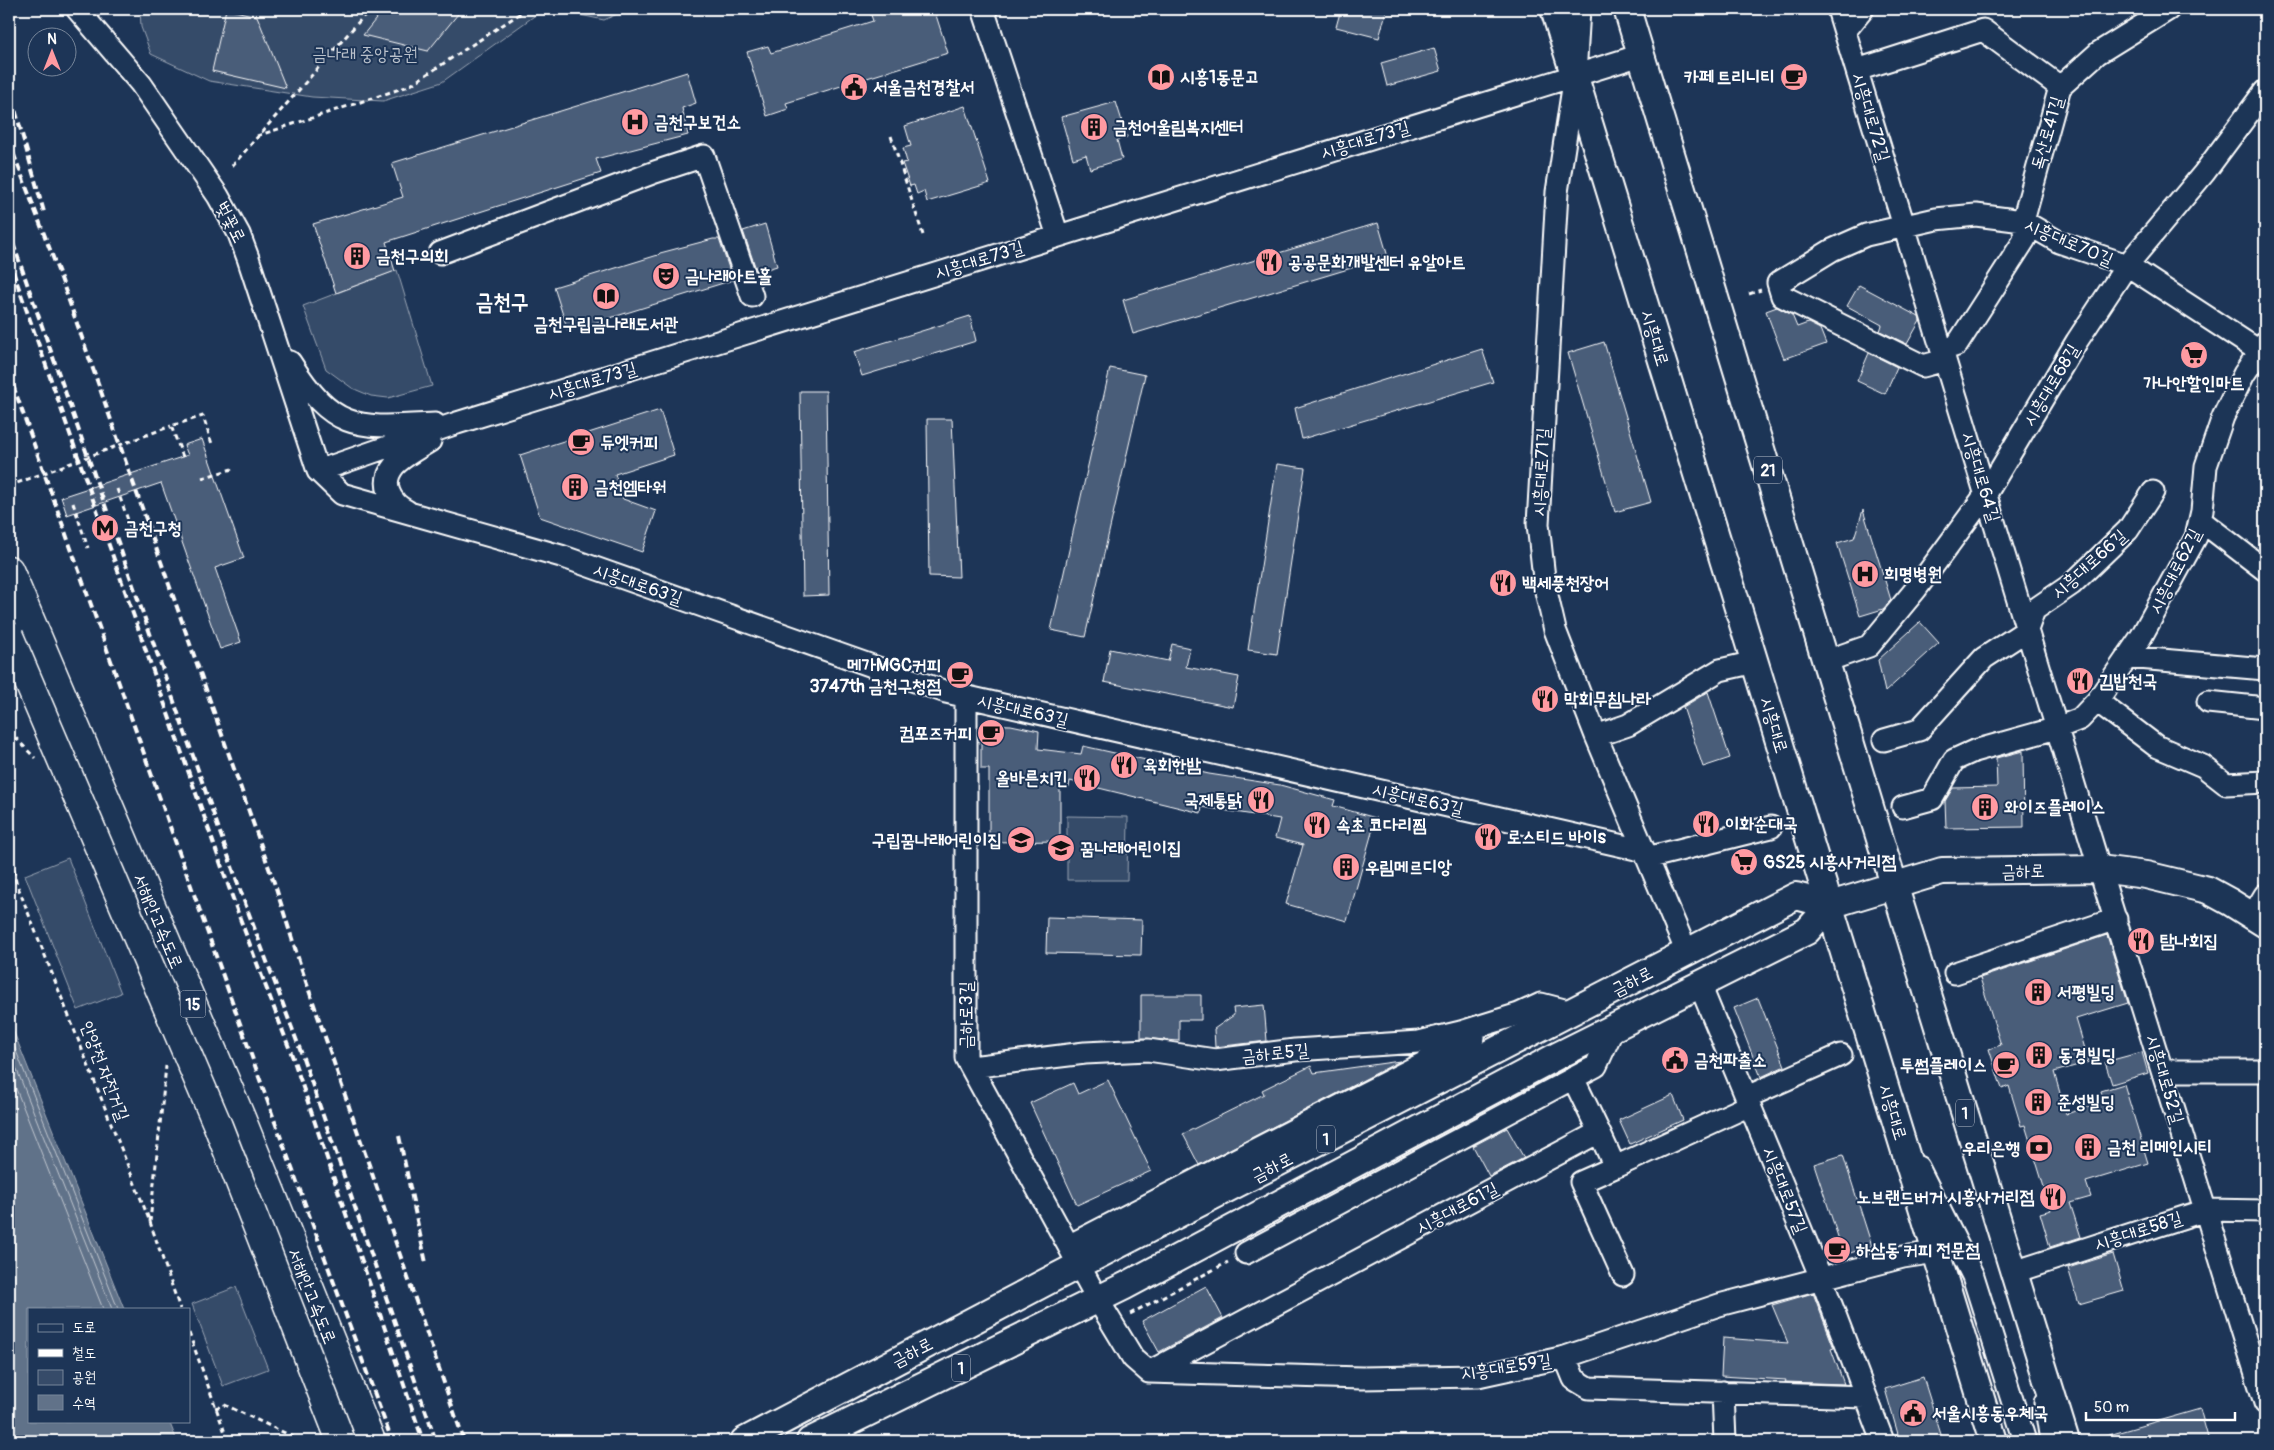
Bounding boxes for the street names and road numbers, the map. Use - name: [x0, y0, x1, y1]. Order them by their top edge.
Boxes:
- street label: 시흥대로72길: [1846, 70, 1895, 165]
- street label: 독산로41길: [2026, 93, 2069, 173]
- street label: 시흥대로73길: [1318, 116, 1413, 165]
- street label: 벚꽃로: [210, 198, 251, 247]
- street label: 시흥대로70길: [2021, 213, 2117, 272]
- street label: 시흥대로73길: [932, 236, 1027, 285]
- street label: 시흥대로: [1635, 307, 1674, 369]
- street label: 시흥대로68길: [2018, 339, 2085, 431]
- street label: 시흥대로73길: [545, 357, 640, 406]
- street label: 시흥대로71길: [1528, 426, 1555, 517]
- street label: 시흥대로64길: [1956, 429, 2005, 526]
- road number: 21: [1754, 456, 1782, 484]
- street label: 시흥대로66길: [2047, 524, 2132, 604]
- street label: 시흥대로62길: [2144, 524, 2207, 618]
- street label: 시흥대로63길: [590, 558, 686, 611]
- street label: 시흥대로63길: [975, 689, 1071, 732]
- street label: 시흥대로: [1754, 694, 1793, 756]
- street label: 시흥대로63길: [1370, 778, 1466, 821]
- street label: 금하로: [2001, 860, 2045, 883]
- street label: 서해안고속도로: [127, 870, 188, 972]
- street label: 금하로: [1608, 961, 1657, 1002]
- street label: 금하로3길: [955, 980, 978, 1049]
- road number: 15: [180, 991, 206, 1018]
- street label: 안양천 자전거길: [75, 1018, 134, 1125]
- street label: 시흥대로52길: [2140, 1032, 2189, 1127]
- street label: 금하로5길: [1240, 1038, 1310, 1068]
- street label: 시흥대로: [1873, 1081, 1912, 1143]
- road number: 1: [1956, 1100, 1974, 1126]
- road number: 1: [1317, 1126, 1335, 1152]
- street label: 시흥대로57길: [1757, 1143, 1813, 1237]
- street label: 금하로: [1248, 1147, 1297, 1188]
- street label: 시흥대로61길: [1412, 1177, 1503, 1240]
- street label: 시흥대로58길: [2091, 1206, 2186, 1257]
- street label: 서해안고속도로: [282, 1245, 341, 1347]
- street label: 금하로: [888, 1332, 937, 1373]
- street label: 시흥대로59길: [1459, 1349, 1554, 1386]
- road number: 1: [952, 1355, 970, 1382]

